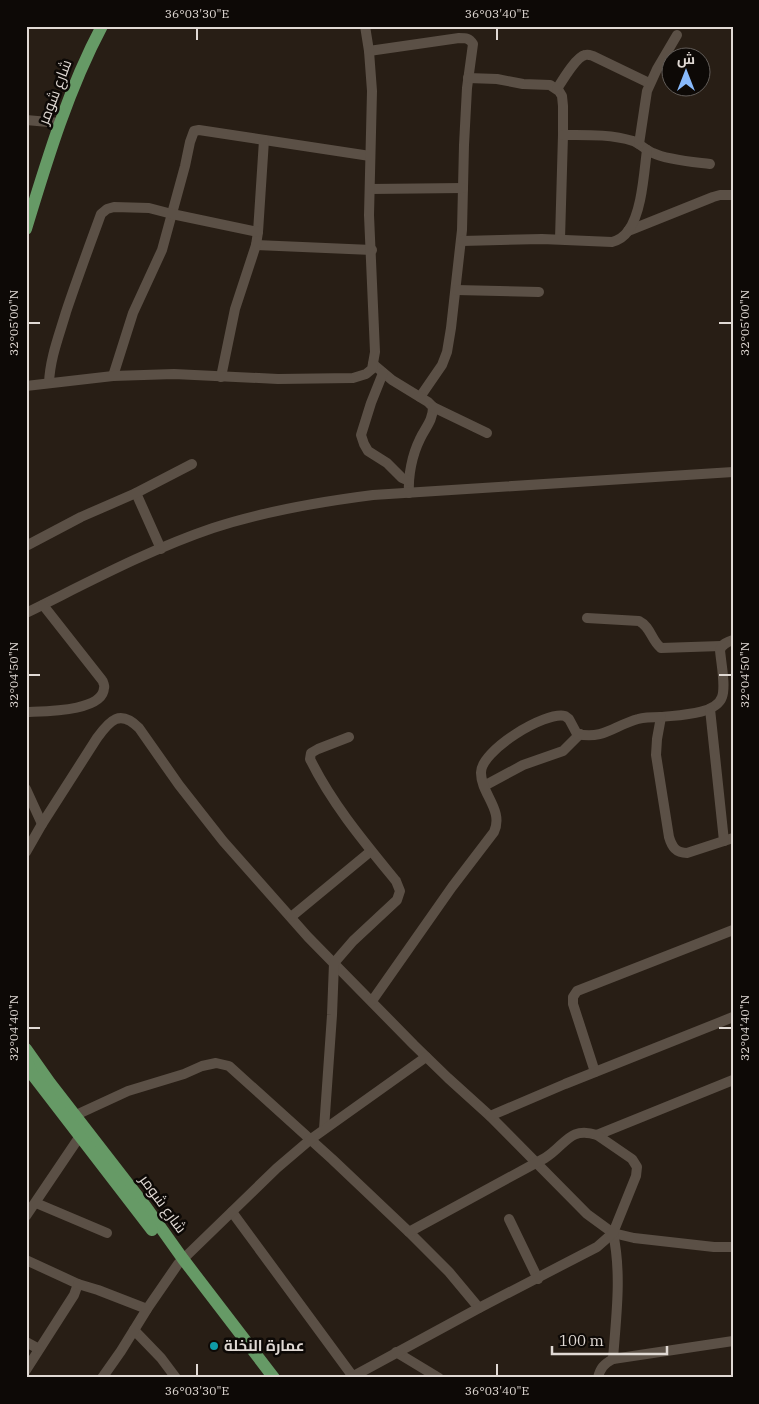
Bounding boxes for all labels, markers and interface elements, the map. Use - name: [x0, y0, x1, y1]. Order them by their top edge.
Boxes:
- text: 36°03'30"E: [165, 6, 229, 21]
- text: 36°03'40"E: [465, 6, 529, 21]
- north arrow: [662, 48, 712, 98]
- text: ش: [677, 50, 695, 68]
- street label: شارع شومر: [33, 57, 77, 129]
- text: 32°05'00"N: [6, 290, 21, 356]
- text: 32°05'00"N: [737, 290, 752, 356]
- text: 32°04'50"N: [6, 642, 21, 708]
- text: 32°04'50"N: [737, 642, 752, 708]
- text: 32°04'40"N: [6, 995, 21, 1061]
- text: 32°04'40"N: [737, 995, 752, 1061]
- street label: شارع شومر: [134, 1170, 191, 1238]
- scale bar: [552, 1324, 666, 1356]
- text: 100 m: [559, 1331, 604, 1350]
- place label: عمارة النخلة: [224, 1336, 304, 1355]
- marker: عمارة النخلة: [208, 1340, 220, 1352]
- text: 36°03'30"E: [165, 1383, 229, 1398]
- text: 36°03'40"E: [465, 1383, 529, 1398]

